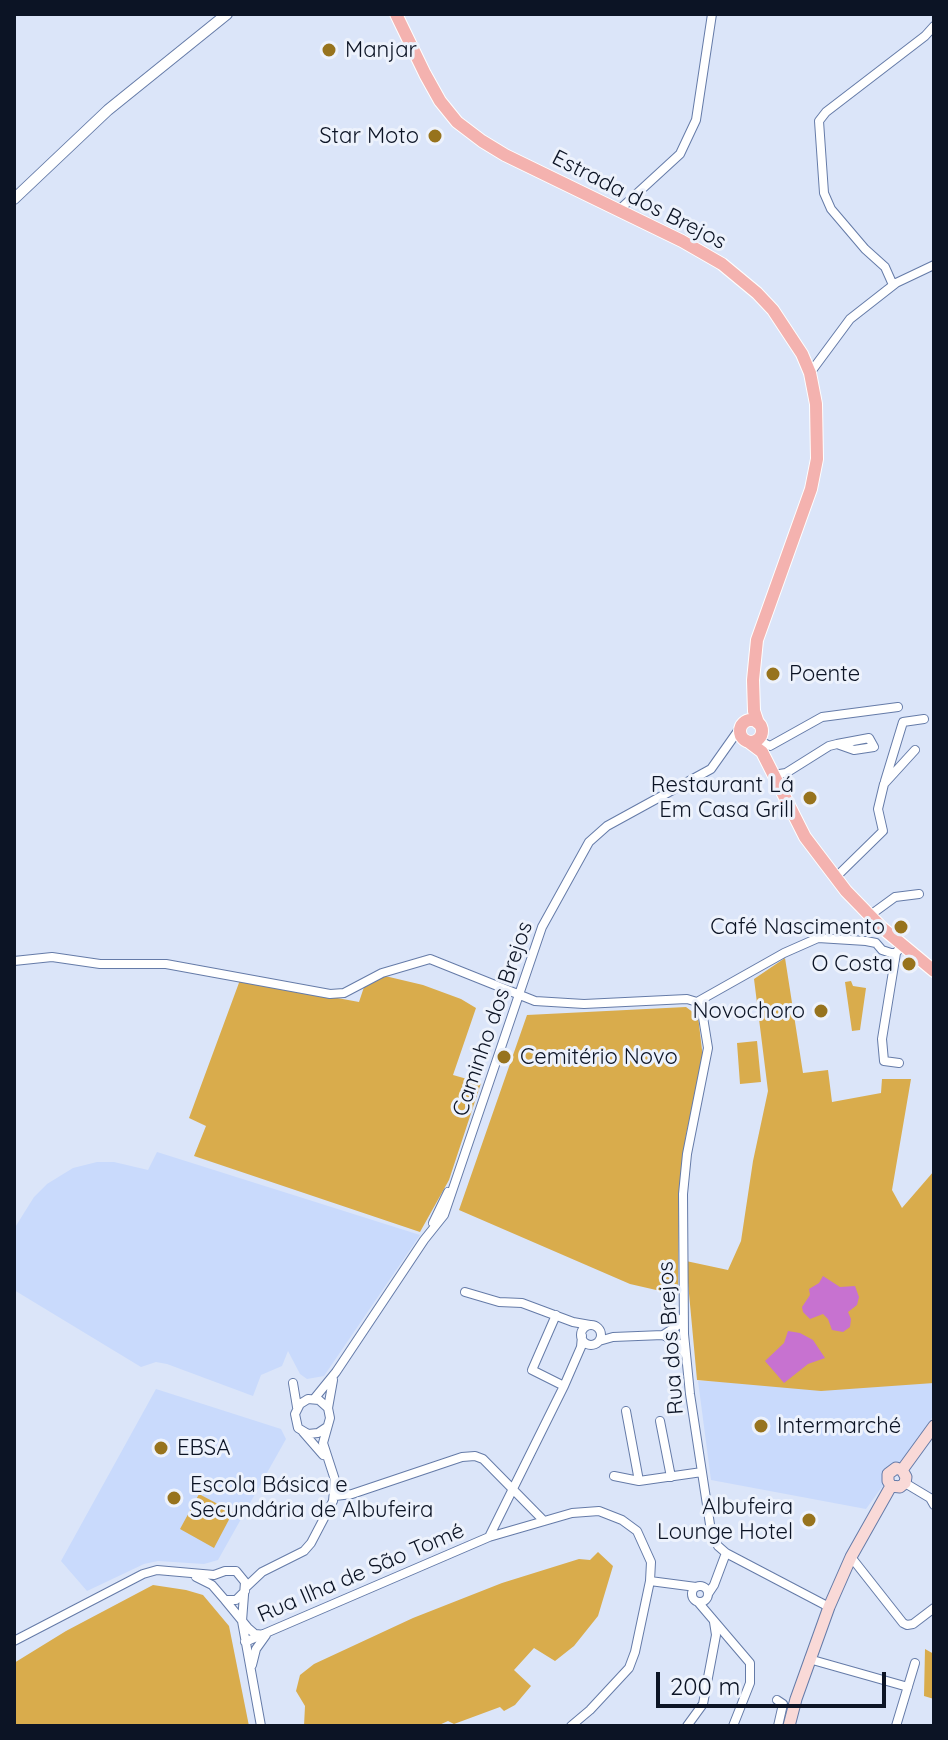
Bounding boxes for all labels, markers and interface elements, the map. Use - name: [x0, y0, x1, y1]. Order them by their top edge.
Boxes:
- place label: Manjar: [345, 37, 417, 63]
- marker: Manjar: [320, 41, 338, 59]
- place label: Star Moto: [319, 123, 419, 149]
- marker: Star Moto: [426, 127, 444, 145]
- street label: Estrada dos Brejos: [548, 145, 730, 255]
- place label: Poente: [789, 661, 860, 687]
- marker: Poente: [764, 665, 782, 683]
- place label: Restaurant Lá Em Casa Grill: [651, 772, 794, 824]
- marker: Restaurant Lá Em Casa Grill: [801, 789, 819, 807]
- place label: Café Nascimento: [710, 914, 885, 940]
- street label: Caminho dos Brejos: [447, 918, 539, 1120]
- marker: Café Nascimento: [892, 918, 910, 936]
- place label: O Costa: [811, 951, 893, 977]
- marker: O Costa: [900, 955, 918, 973]
- place label: Novochoro: [693, 998, 805, 1024]
- marker: Novochoro: [812, 1002, 830, 1020]
- place label: Cemitério Novo: [520, 1044, 678, 1070]
- marker: Cemitério Novo: [495, 1048, 513, 1066]
- street label: Rua dos Brejos: [652, 1260, 690, 1416]
- place label: Intermarché: [777, 1413, 901, 1439]
- marker: Intermarché: [752, 1417, 770, 1435]
- place label: EBSA: [177, 1435, 230, 1461]
- marker: EBSA: [152, 1439, 170, 1457]
- place label: Escola Básica e Secundária de Albufeira: [190, 1472, 433, 1524]
- marker: Escola Básica e Secundária de Albufeira: [165, 1489, 183, 1507]
- place label: Albufeira Lounge Hotel: [657, 1494, 793, 1546]
- marker: Albufeira Lounge Hotel: [800, 1511, 818, 1529]
- street label: Rua Ilha de São Tomé: [254, 1517, 468, 1629]
- scale bar: [660, 1656, 890, 1706]
- text: 200 m: [670, 1671, 740, 1701]

